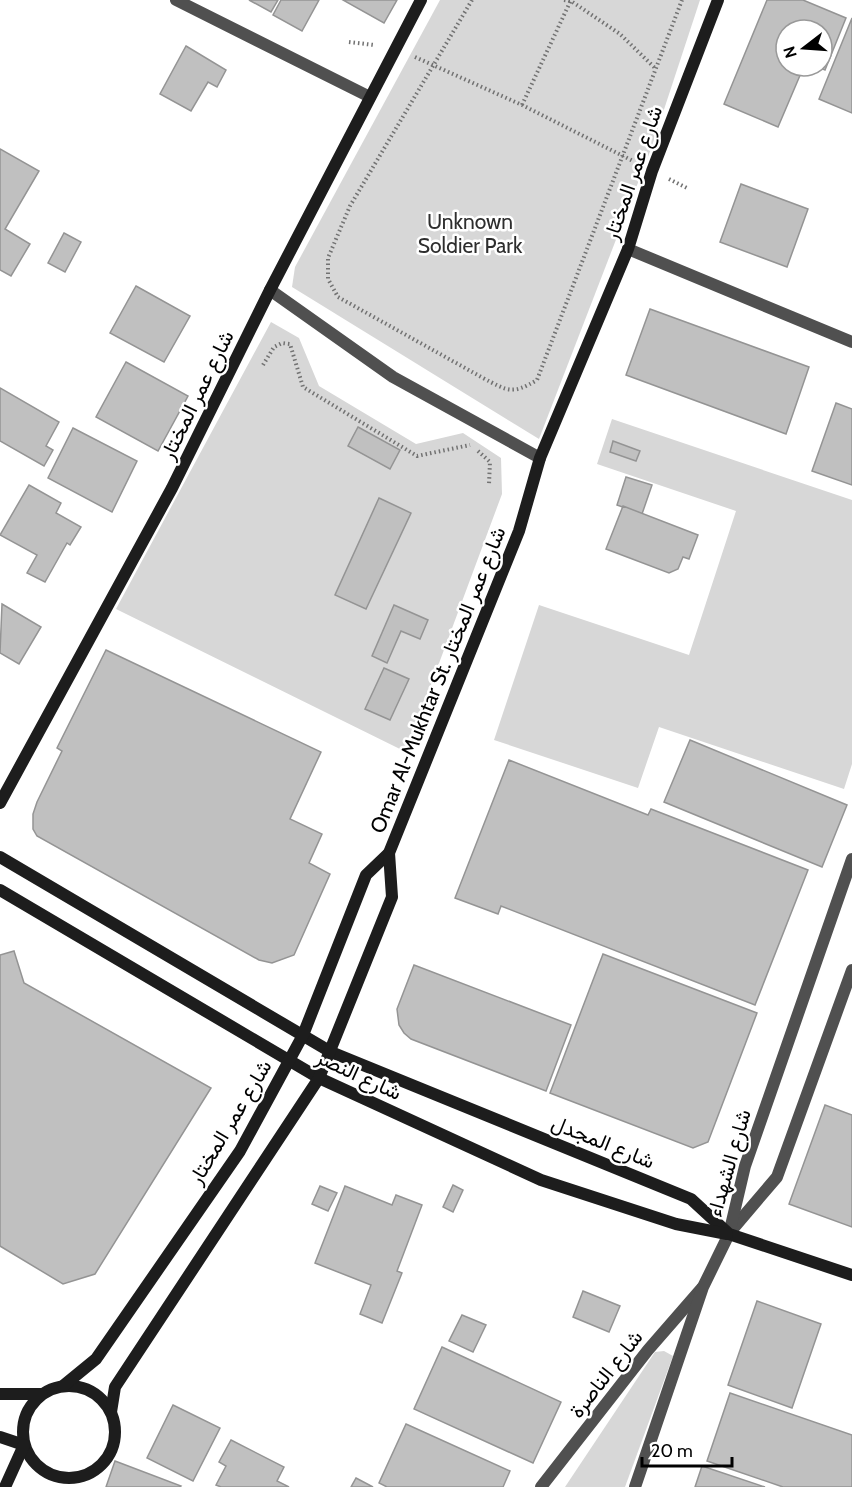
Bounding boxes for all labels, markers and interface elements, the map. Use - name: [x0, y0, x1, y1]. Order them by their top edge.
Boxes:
- north arrow: [774, 18, 834, 78]
- text: N: [779, 44, 801, 60]
- street label: شارع عمر المختار: [597, 102, 669, 245]
- park label: Unknown Soldier Park: [418, 209, 523, 258]
- street label: شارع عمر المختار: [154, 326, 240, 465]
- street label: Omar Al-Mukhtar St. شارع عمر المختار: [364, 523, 512, 837]
- street label: شارع النصر: [311, 1044, 406, 1107]
- street label: شارع عمر المختار: [182, 1055, 278, 1190]
- street label: شارع الشهداء: [701, 1106, 758, 1220]
- street label: شارع المجدل: [547, 1110, 658, 1175]
- street label: شارع الناصرة: [564, 1325, 649, 1424]
- scale bar: [642, 1430, 732, 1468]
- text: 20 m: [651, 1440, 693, 1462]

